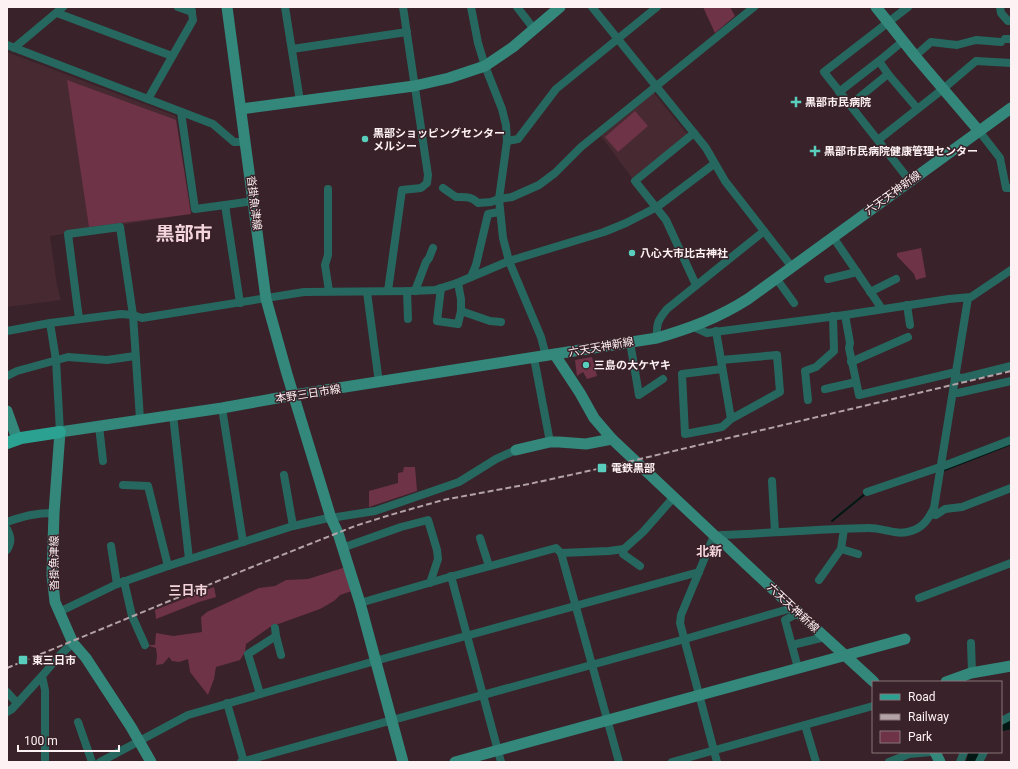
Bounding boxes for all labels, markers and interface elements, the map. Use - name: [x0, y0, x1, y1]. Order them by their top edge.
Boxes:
- marker: 黒部市民病院: [790, 96, 802, 108]
- place label: 黒部市民病院: [805, 96, 871, 109]
- place label: 黒部ショッピングセンター メルシー: [373, 127, 505, 153]
- marker: 黒部ショッピングセンター メルシー: [360, 134, 370, 144]
- marker: 黒部市民病院健康管理センター: [809, 145, 821, 157]
- place label: 黒部市民病院健康管理センター: [824, 145, 978, 158]
- street label: 六天天神新線: [862, 168, 924, 218]
- street label: 沓掛魚津線: [244, 175, 264, 231]
- district label: 黒部市: [155, 222, 213, 245]
- place label: 八心大市比古神社: [640, 247, 728, 260]
- marker: 八心大市比古神社: [627, 248, 637, 258]
- street label: 六天天神新線: [567, 335, 635, 359]
- place label: 三島の大ケヤキ: [594, 359, 671, 372]
- marker: 三島の大ケヤキ: [581, 360, 591, 370]
- street label: 本野三日市線: [274, 382, 342, 406]
- marker: 電鉄黒部: [596, 462, 608, 474]
- place label: 電鉄黒部: [611, 462, 655, 475]
- street label: 沓掛魚津線: [48, 536, 61, 591]
- district label: 北新: [696, 544, 722, 559]
- street label: 六天天神新線: [764, 581, 822, 635]
- district label: 三日市: [168, 583, 208, 598]
- marker: 東三日市: [17, 654, 29, 666]
- place label: 東三日市: [32, 654, 76, 667]
- legend: [872, 681, 1002, 753]
- text: Road: [908, 690, 936, 704]
- text: Railway: [908, 710, 949, 724]
- scale bar: [18, 727, 119, 753]
- text: Park: [908, 730, 933, 744]
- text: 100 m: [24, 734, 58, 748]

